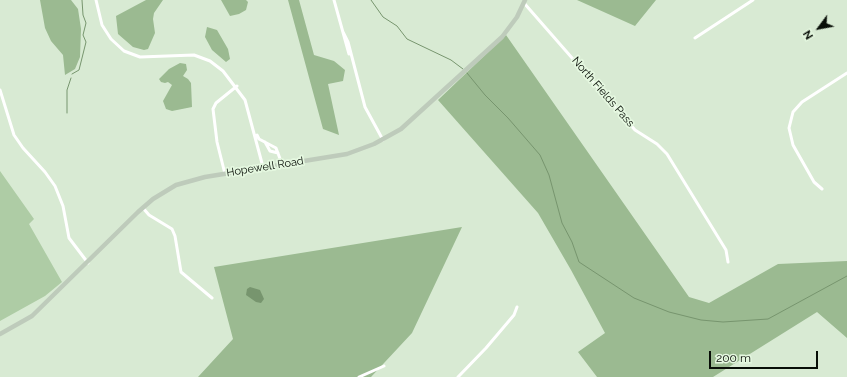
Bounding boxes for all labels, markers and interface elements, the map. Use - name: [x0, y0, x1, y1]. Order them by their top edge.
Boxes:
- north arrow: [799, 8, 839, 48]
- text: N: [801, 28, 816, 42]
- street label: North Fields Pass: [569, 54, 637, 130]
- street label: Hopewell Road: [225, 154, 305, 180]
- scale bar: [711, 343, 820, 369]
- text: 200 m: [716, 351, 751, 365]

